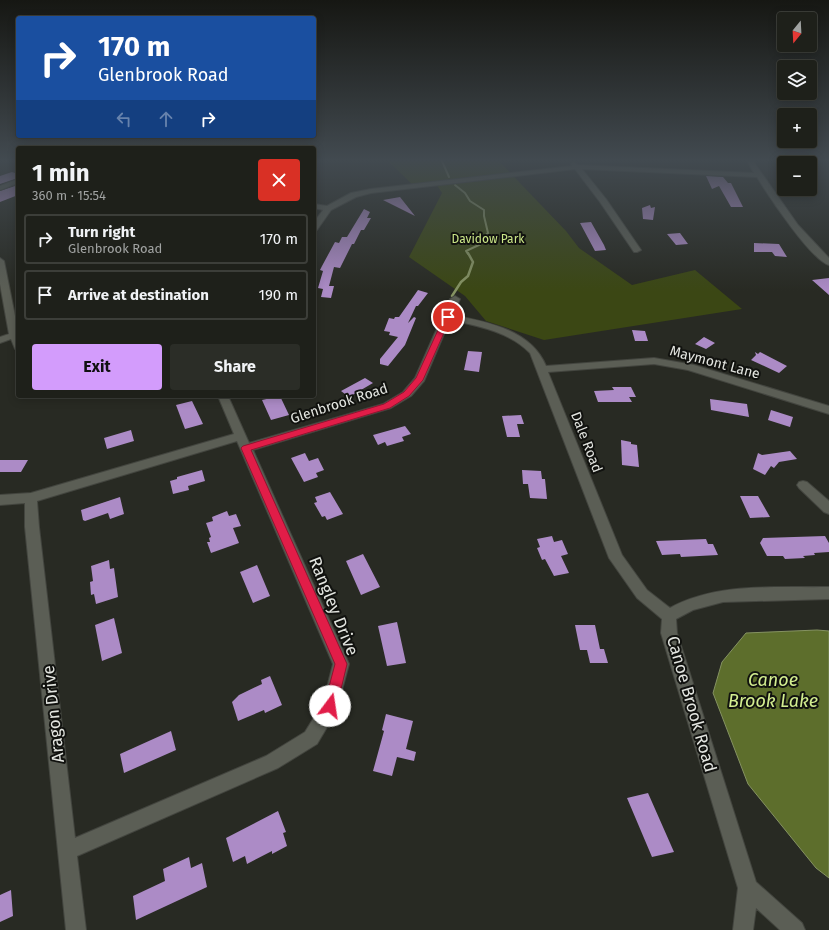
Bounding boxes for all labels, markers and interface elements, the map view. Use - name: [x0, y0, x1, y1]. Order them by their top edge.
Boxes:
- north arrow: [777, 12, 817, 52]
- map controls: [777, 12, 817, 196]
- text: 170 m: [98, 30, 170, 63]
- icon: right: [32, 32, 84, 84]
- button: layers: [777, 60, 817, 100]
- text: Glenbrook Road: [98, 64, 229, 86]
- icon: left: [113, 108, 135, 130]
- icon: ahead: [155, 108, 177, 130]
- icon: right: [197, 108, 219, 130]
- button: +: [777, 108, 817, 148]
- button: −: [777, 156, 817, 196]
- text: 1 min: [32, 159, 90, 187]
- button: close: [258, 159, 300, 201]
- text: 360 m · 15:54: [32, 188, 106, 203]
- text: Turn right: [68, 223, 135, 241]
- icon: right: [34, 228, 56, 250]
- text: 170 m: [260, 230, 298, 248]
- park label: Davidow Park: [452, 232, 525, 246]
- text: Glenbrook Road: [68, 241, 162, 256]
- icon: arrive: [34, 284, 56, 306]
- text: Arrive at destination: [68, 286, 209, 304]
- text: 190 m: [258, 286, 298, 304]
- pin: [431, 300, 465, 334]
- icon: arrive: [437, 306, 459, 328]
- street label: Maymont Lane: [668, 342, 762, 383]
- button: Exit: [32, 344, 162, 390]
- button: Share: [170, 344, 300, 390]
- street label: Glenbrook Road: [288, 380, 390, 427]
- street label: Dale Road: [567, 409, 606, 475]
- street label: Rangley Drive: [304, 554, 363, 659]
- street label: Canoe Brook Road: [662, 634, 721, 775]
- street label: Aragon Drive: [38, 664, 69, 764]
- water label: Canoe Brook Lake: [728, 669, 818, 712]
- position arrow: [309, 685, 351, 727]

